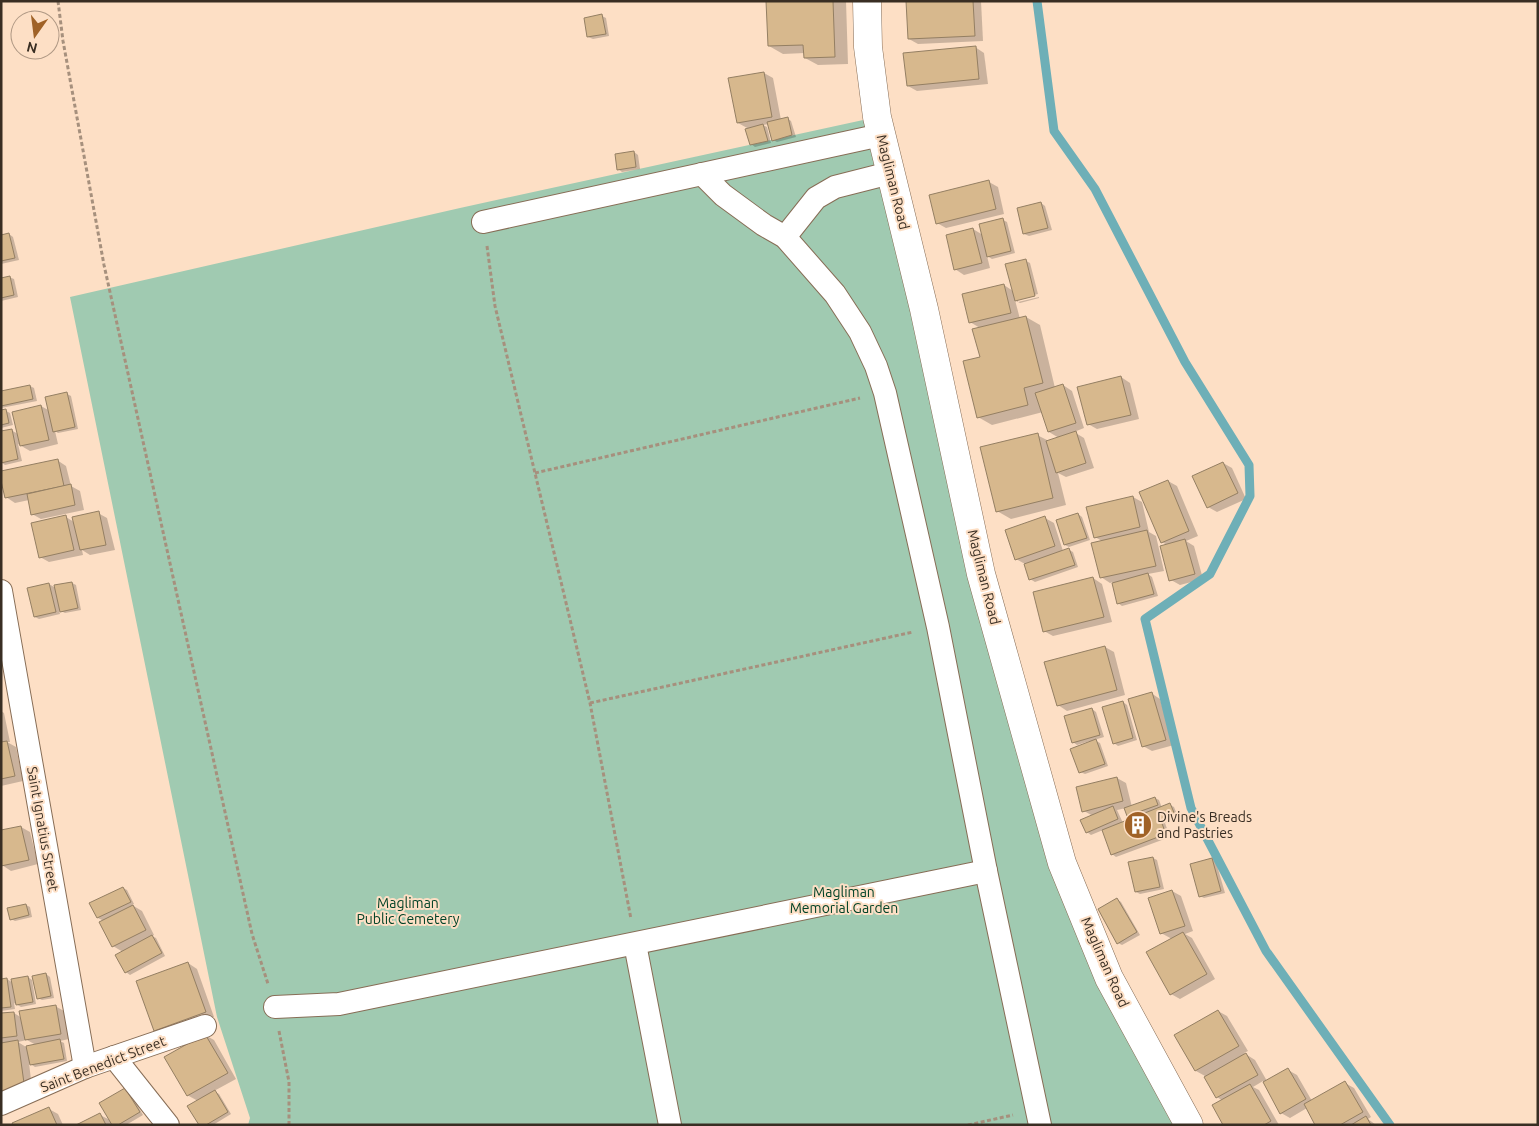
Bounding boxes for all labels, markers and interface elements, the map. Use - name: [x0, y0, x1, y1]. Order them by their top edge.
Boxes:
- north arrow: [10, 10, 60, 60]
- text: N: [25, 39, 39, 57]
- street label: Magliman Road: [873, 133, 913, 231]
- street label: Magliman Road: [964, 528, 1004, 626]
- street label: Saint Ignatius Street: [24, 765, 62, 893]
- place label: Divine's Breads and Pastries: [1157, 809, 1252, 841]
- building icon: Divine's Breads and Pastries: [1123, 810, 1153, 840]
- park label: Magliman Memorial Garden: [790, 884, 898, 916]
- park label: Magliman Public Cemetery: [356, 895, 460, 927]
- street label: Magliman Road: [1078, 914, 1132, 1010]
- street label: Saint Benedict Street: [38, 1033, 168, 1095]

